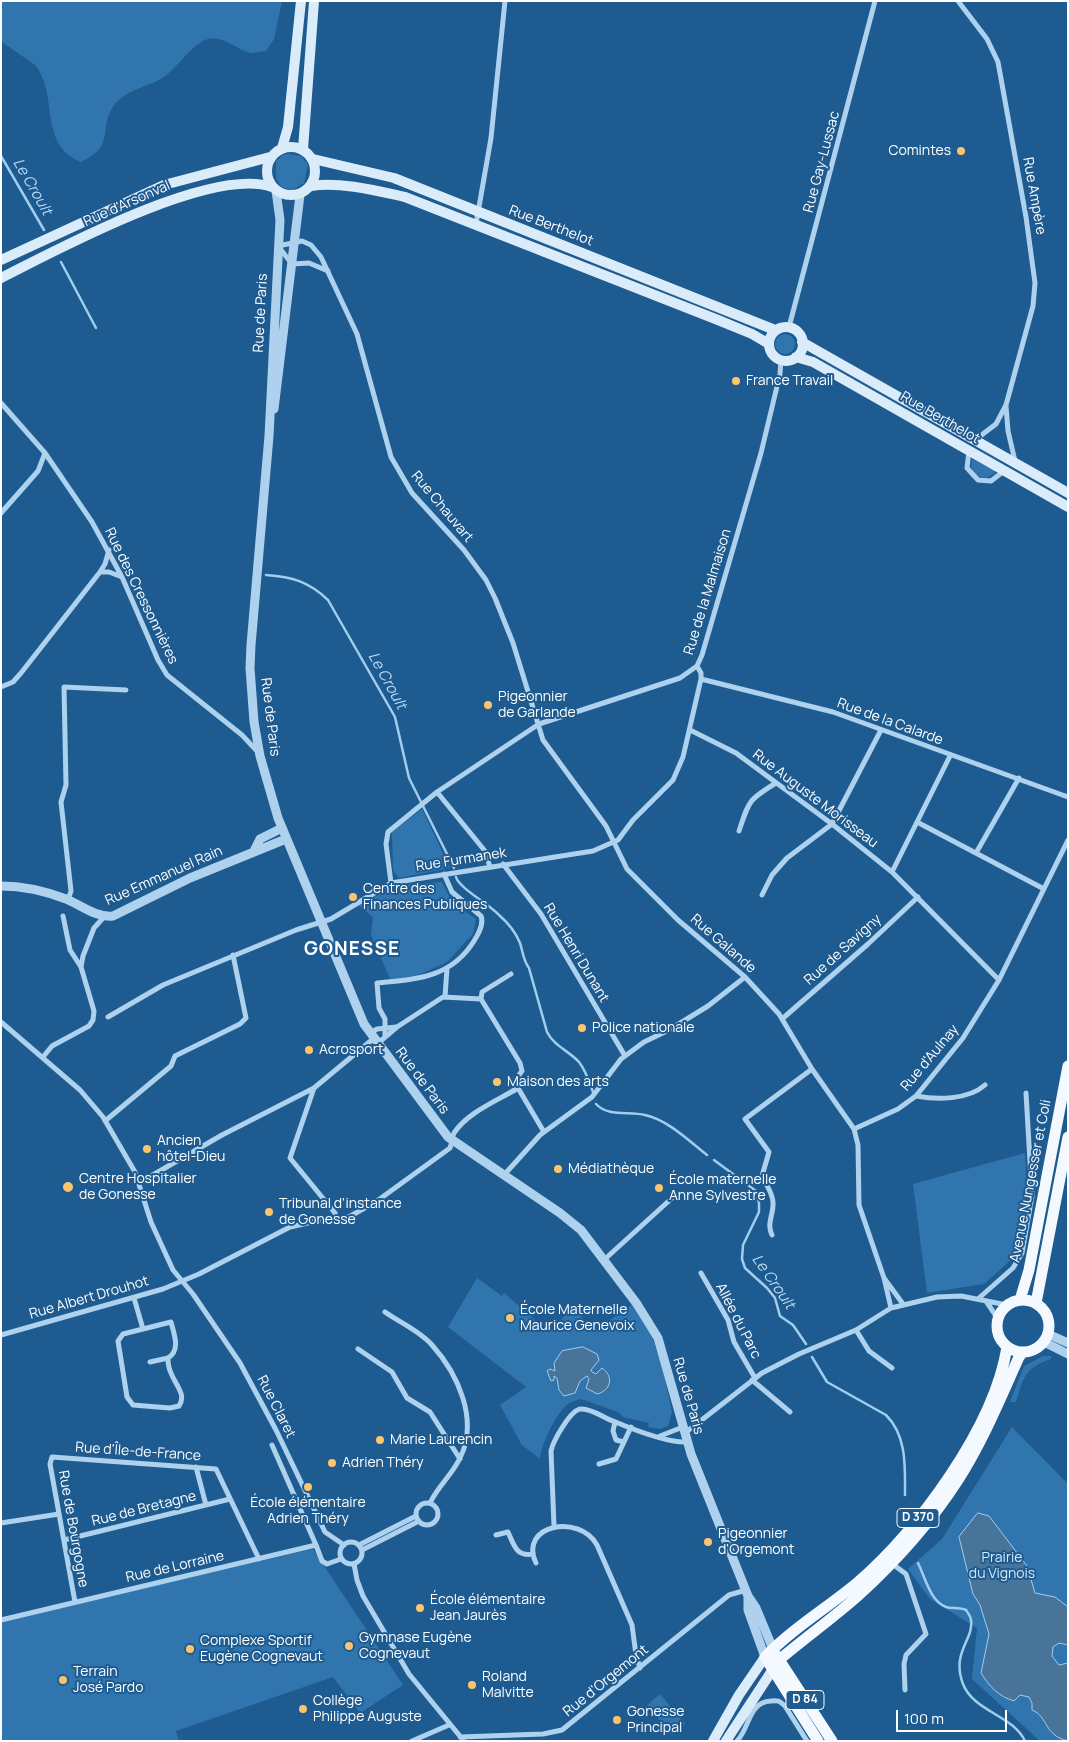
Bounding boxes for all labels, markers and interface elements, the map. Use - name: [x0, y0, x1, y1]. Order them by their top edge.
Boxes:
- street label: Rue Gay-Lussac: [800, 109, 844, 215]
- place label: Comintes: [888, 143, 951, 159]
- marker: Comintes: [955, 145, 967, 157]
- water label: Le Croult: [9, 155, 55, 219]
- street label: Rue Ampère: [1019, 156, 1049, 236]
- street label: Rue d'Arsonval: [81, 177, 173, 231]
- street label: Rue Berthelot: [506, 202, 596, 250]
- street label: Rue de Paris: [251, 273, 271, 353]
- place label: France Travail: [746, 373, 833, 389]
- marker: France Travail: [730, 375, 742, 387]
- street label: Rue Berthelot: [897, 388, 983, 448]
- street label: Rue Chauvart: [407, 468, 477, 546]
- street label: Rue des Cressonnières: [101, 525, 181, 667]
- street label: Rue de la Malmaison: [681, 527, 735, 657]
- water label: Le Croult: [364, 649, 410, 713]
- street label: Rue de Paris: [257, 677, 283, 757]
- place label: Pigeonnier de Garlande: [498, 689, 576, 722]
- street label: Rue de la Calarde: [835, 695, 945, 749]
- marker: Pigeonnier de Garlande: [482, 699, 494, 711]
- street label: Rue Auguste Morisseau: [749, 746, 881, 852]
- street label: Rue Emmanuel Rain: [103, 843, 225, 909]
- street label: Rue Furmanek: [414, 845, 508, 875]
- place label: Centre des Finances Publiques: [363, 881, 487, 914]
- marker: Centre des Finances Publiques: [347, 891, 359, 903]
- street label: Rue Henri Dunant: [540, 900, 612, 1006]
- street label: Rue Galande: [687, 911, 759, 977]
- street label: Rue de Savigny: [801, 911, 885, 989]
- district label: GONESSE: [303, 939, 401, 961]
- place label: Police nationale: [592, 1020, 695, 1036]
- street label: Rue d'Aulnay: [897, 1021, 963, 1095]
- marker: Police nationale: [576, 1022, 588, 1034]
- place label: Acrosport: [319, 1042, 383, 1058]
- marker: Acrosport: [303, 1044, 315, 1056]
- street label: Rue de Paris: [392, 1044, 452, 1118]
- place label: Maison des arts: [507, 1074, 609, 1090]
- marker: Maison des arts: [491, 1076, 503, 1088]
- street label: Avenue Nungesser et Coli: [1007, 1098, 1055, 1264]
- place label: Ancien hôtel-Dieu: [157, 1133, 225, 1166]
- marker: Ancien hôtel-Dieu: [141, 1143, 153, 1155]
- place label: Médiathèque: [568, 1161, 654, 1177]
- marker: Médiathèque: [552, 1163, 564, 1175]
- place label: Centre Hospitalier de Gonesse: [79, 1171, 197, 1204]
- place label: École maternelle Anne Sylvestre: [669, 1172, 776, 1204]
- marker: Centre Hospitalier de Gonesse: [61, 1180, 75, 1194]
- marker: École maternelle Anne Sylvestre: [653, 1182, 665, 1194]
- place label: Tribunal d'instance de Gonesse: [279, 1196, 402, 1228]
- marker: Tribunal d'instance de Gonesse: [263, 1206, 275, 1218]
- water label: Le Croult: [748, 1251, 798, 1313]
- street label: Rue Albert Drouhot: [27, 1273, 151, 1323]
- street label: Allée du Parc: [712, 1280, 764, 1362]
- place label: École Maternelle Maurice Genevoix: [520, 1302, 634, 1334]
- marker: École Maternelle Maurice Genevoix: [504, 1312, 516, 1324]
- street label: Rue de Paris: [669, 1356, 707, 1436]
- street label: Rue Claret: [253, 1373, 299, 1441]
- place label: Marie Laurencin: [390, 1432, 492, 1448]
- marker: Marie Laurencin: [374, 1434, 386, 1446]
- street label: Rue d'Île-de-France: [75, 1439, 201, 1465]
- place label: Adrien Théry: [342, 1455, 424, 1471]
- marker: Adrien Théry: [326, 1457, 338, 1469]
- street label: Rue de Bourgogne: [54, 1469, 92, 1589]
- marker: École élémentaire Adrien Théry: [302, 1481, 314, 1493]
- street label: Rue de Bretagne: [90, 1488, 198, 1530]
- place label: École élémentaire Adrien Théry: [250, 1495, 366, 1528]
- road number: D 370: [897, 1509, 939, 1528]
- place label: Pigeonnier d'Orgemont: [718, 1526, 794, 1558]
- marker: Pigeonnier d'Orgemont: [702, 1536, 714, 1548]
- street label: Rue de Lorraine: [124, 1548, 226, 1586]
- park label: Prairie du Vignois: [969, 1550, 1035, 1582]
- place label: École élémentaire Jean Jaurès: [430, 1592, 545, 1624]
- marker: École élémentaire Jean Jaurès: [414, 1602, 426, 1614]
- place label: Gymnase Eugène Cognevaut: [359, 1630, 472, 1662]
- place label: Complexe Sportif Eugène Cognevaut: [200, 1633, 323, 1665]
- marker: Gymnase Eugène Cognevaut: [343, 1640, 355, 1652]
- street label: Rue d'Orgemont: [560, 1642, 652, 1720]
- marker: Complexe Sportif Eugène Cognevaut: [184, 1643, 196, 1655]
- place label: Terrain José Pardo: [73, 1664, 143, 1696]
- place label: Roland Malvitte: [482, 1669, 534, 1701]
- marker: Terrain José Pardo: [57, 1674, 69, 1686]
- marker: Roland Malvitte: [466, 1679, 478, 1691]
- road number: D 84: [786, 1690, 824, 1710]
- place label: Collège Philippe Auguste: [313, 1693, 422, 1725]
- scale bar: [899, 1700, 1010, 1732]
- marker: Collège Philippe Auguste: [297, 1703, 309, 1715]
- place label: Gonesse Principal: [627, 1704, 684, 1736]
- text: 100 m: [904, 1708, 944, 1729]
- marker: Gonesse Principal: [611, 1714, 623, 1726]

